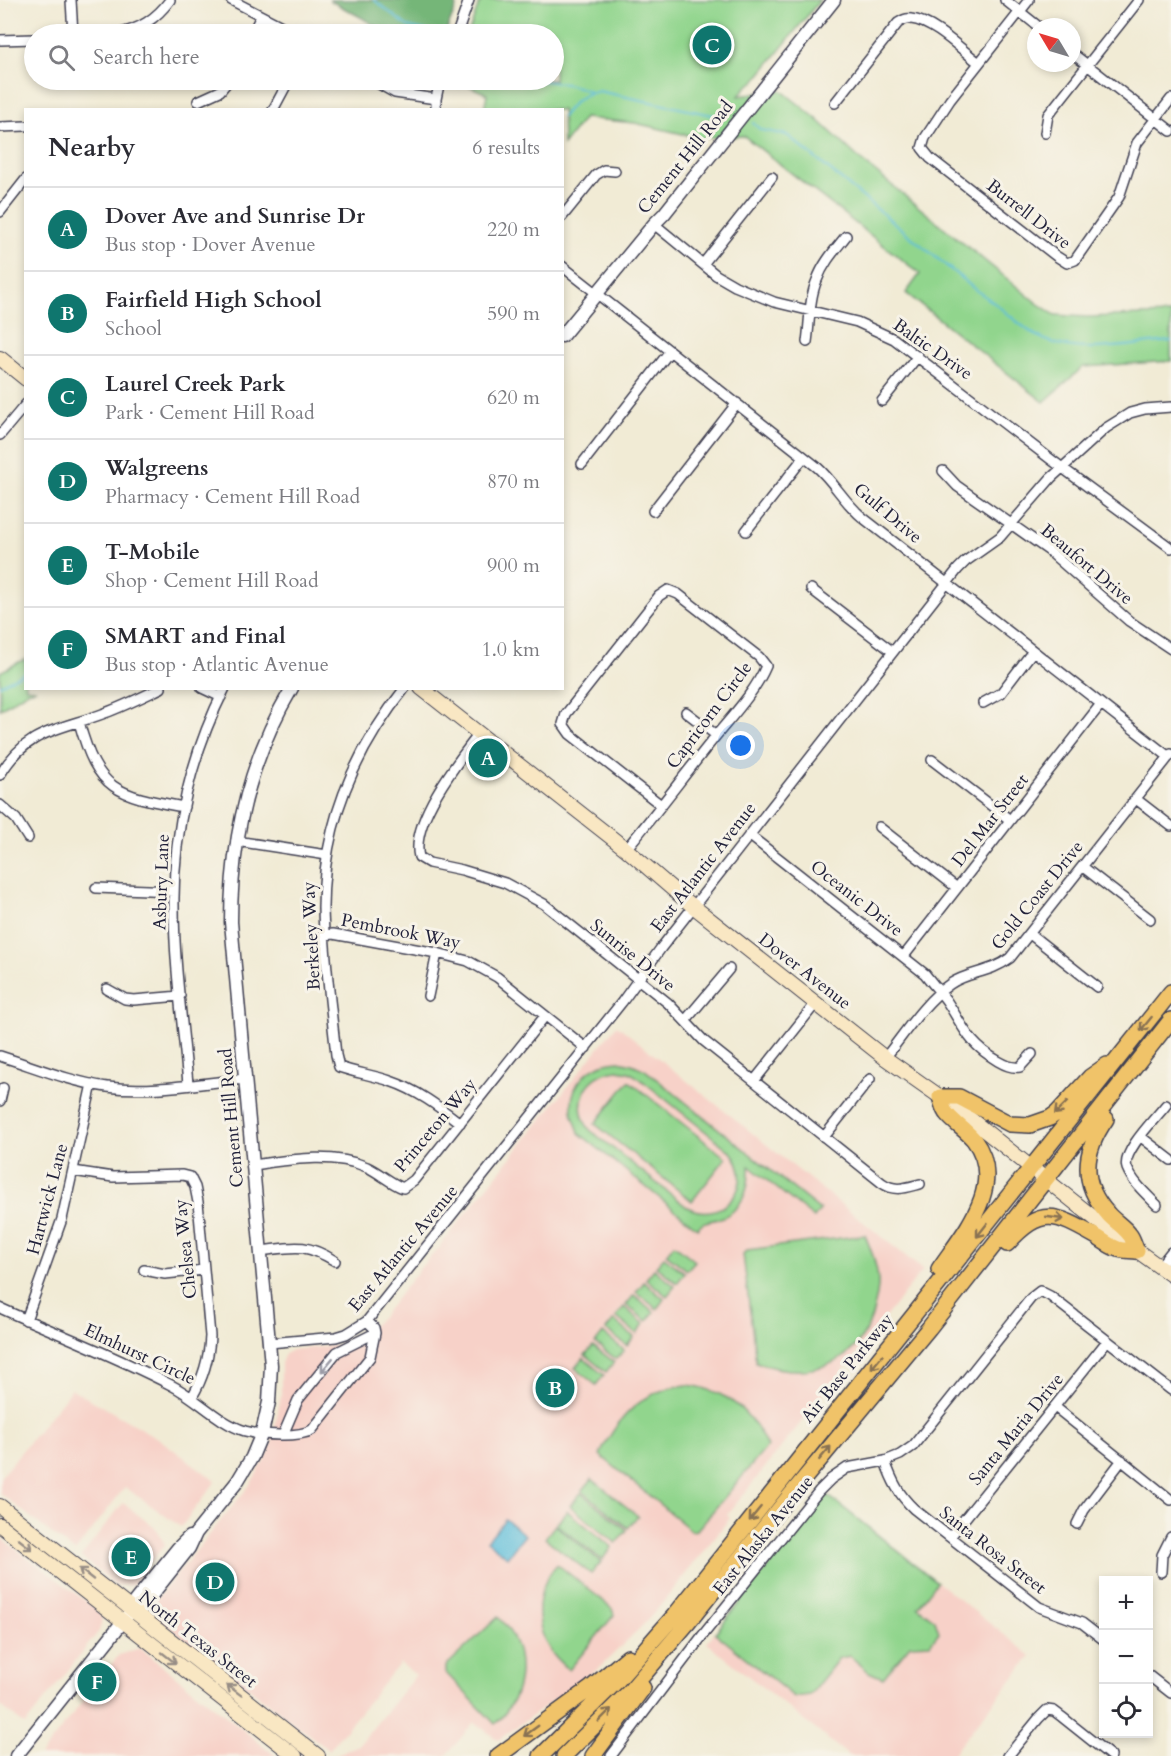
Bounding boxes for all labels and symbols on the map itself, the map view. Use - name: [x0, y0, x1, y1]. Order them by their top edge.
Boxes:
- north arrow: [1027, 18, 1081, 72]
- pin: C: [692, 22, 732, 68]
- street label: Cement Hill Road: [632, 95, 739, 219]
- street label: Burrell Drive: [981, 173, 1076, 255]
- street label: Baltic Drive: [888, 313, 978, 386]
- street label: Gulf Drive: [848, 477, 927, 549]
- street label: Beaufort Drive: [1035, 518, 1138, 611]
- street label: Capricorn Circle: [661, 656, 758, 774]
- your location: [726, 731, 755, 760]
- pin: A: [468, 736, 508, 780]
- street label: Del Mar Street: [946, 768, 1035, 872]
- street label: East Atlantic Avenue: [645, 797, 762, 938]
- street label: Asbury Lane: [147, 833, 176, 931]
- street label: Gold Coast Drive: [985, 835, 1089, 955]
- street label: Oceanic Drive: [805, 854, 908, 943]
- street label: Berkeley Way: [296, 880, 327, 991]
- street label: Pembrook Way: [339, 908, 463, 955]
- street label: Sunrise Drive: [585, 913, 681, 998]
- street label: Dover Avenue: [753, 927, 856, 1016]
- one-way arrow: [1139, 1016, 1152, 1032]
- street label: Cement Hill Road: [213, 1047, 250, 1189]
- street label: Princeton Way: [388, 1072, 483, 1178]
- one-way arrow: [1054, 1100, 1069, 1115]
- street label: Hartwick Lane: [21, 1141, 74, 1258]
- street label: East Atlantic Avenue: [343, 1180, 464, 1317]
- street label: Chelsea Way: [168, 1197, 203, 1300]
- one-way arrow: [1045, 1213, 1065, 1224]
- one-way arrow: [975, 1222, 988, 1238]
- street label: Air Base Parkway: [795, 1308, 900, 1429]
- street label: Elmhurst Circle: [80, 1318, 200, 1391]
- one-way arrow: [870, 1353, 883, 1369]
- one-way arrow: [320, 1357, 334, 1372]
- pin: B: [536, 1366, 574, 1410]
- street label: Santa Maria Drive: [963, 1368, 1069, 1491]
- one-way arrow: [819, 1445, 832, 1461]
- street label: East Alaska Avenue: [707, 1470, 819, 1600]
- street label: Santa Rosa Street: [934, 1501, 1052, 1600]
- one-way arrow: [749, 1506, 762, 1522]
- pin: E: [112, 1534, 150, 1580]
- one-way arrow: [17, 1538, 33, 1551]
- pin: D: [196, 1560, 234, 1604]
- one-way arrow: [78, 1567, 94, 1580]
- street label: North Texas Street: [133, 1585, 262, 1694]
- one-way arrow: [161, 1651, 177, 1664]
- pin: F: [78, 1660, 116, 1704]
- one-way arrow: [226, 1683, 242, 1696]
- one-way arrow: [598, 1708, 613, 1722]
- one-way arrow: [524, 1725, 540, 1737]

